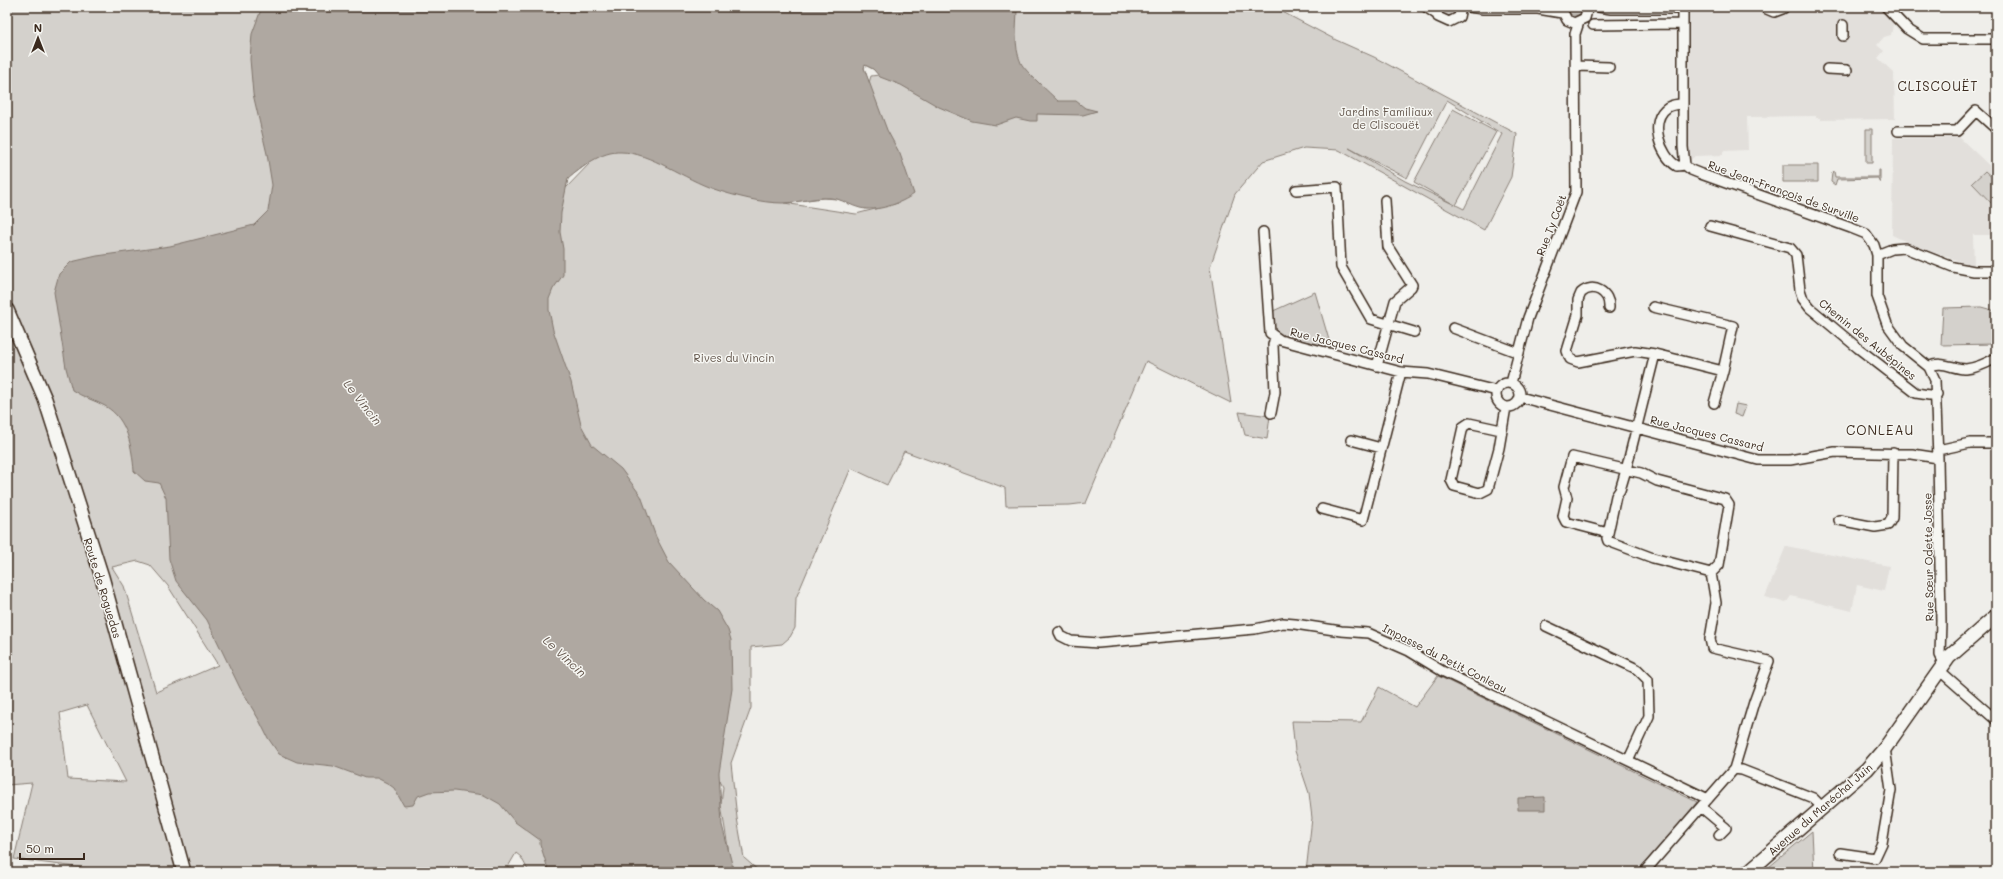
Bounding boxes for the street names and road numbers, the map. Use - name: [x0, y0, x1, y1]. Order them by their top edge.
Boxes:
- street label: Rue Jean-François de Surville: [1706, 157, 1862, 226]
- street label: Rue Ty Coët: [1532, 192, 1570, 258]
- street label: Chemin des Aubépines: [1816, 295, 1920, 383]
- street label: Rue Jacques Cassard: [1289, 324, 1405, 366]
- street label: Rue Jacques Cassard: [1649, 412, 1765, 454]
- street label: Rue Sœur Odette Josse: [1919, 492, 1937, 621]
- street label: Route de Roguedas: [81, 536, 125, 640]
- street label: Impasse du Petit Conleau: [1380, 620, 1510, 696]
- street label: Avenue du Maréchal Juin: [1765, 760, 1875, 858]

